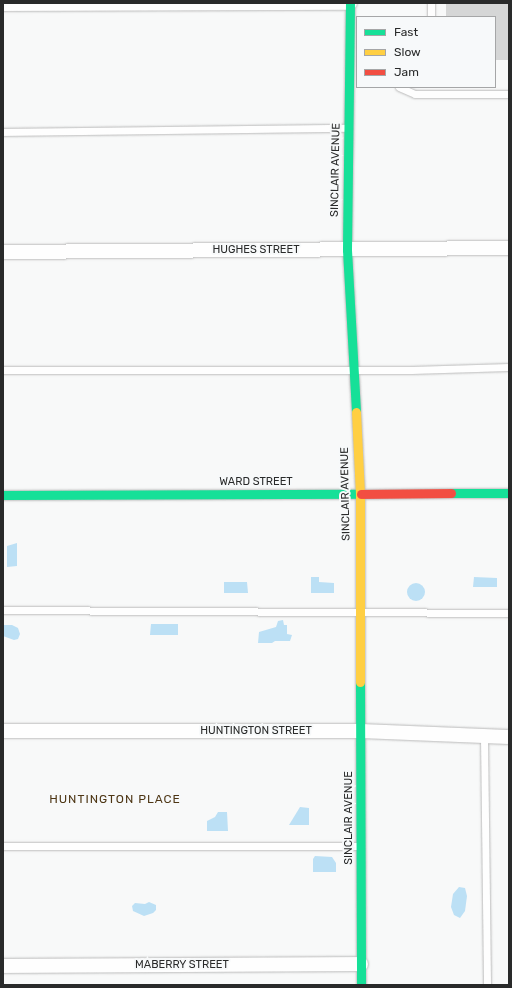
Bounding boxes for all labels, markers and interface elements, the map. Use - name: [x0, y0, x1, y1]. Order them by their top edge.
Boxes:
- legend: [356, 16, 496, 88]
- text: Fast: [394, 25, 418, 39]
- text: Slow: [394, 45, 421, 59]
- text: Jam: [394, 65, 419, 79]
- street label: SINCLAIR AVENUE: [329, 123, 343, 217]
- street label: HUGHES STREET: [212, 243, 300, 257]
- street label: SINCLAIR AVENUE: [339, 447, 353, 541]
- street label: WARD STREET: [219, 475, 293, 489]
- street label: HUNTINGTON STREET: [200, 724, 312, 738]
- street label: SINCLAIR AVENUE: [342, 771, 356, 865]
- district label: HUNTINGTON PLACE: [49, 793, 181, 807]
- street label: MABERRY STREET: [135, 958, 229, 972]

